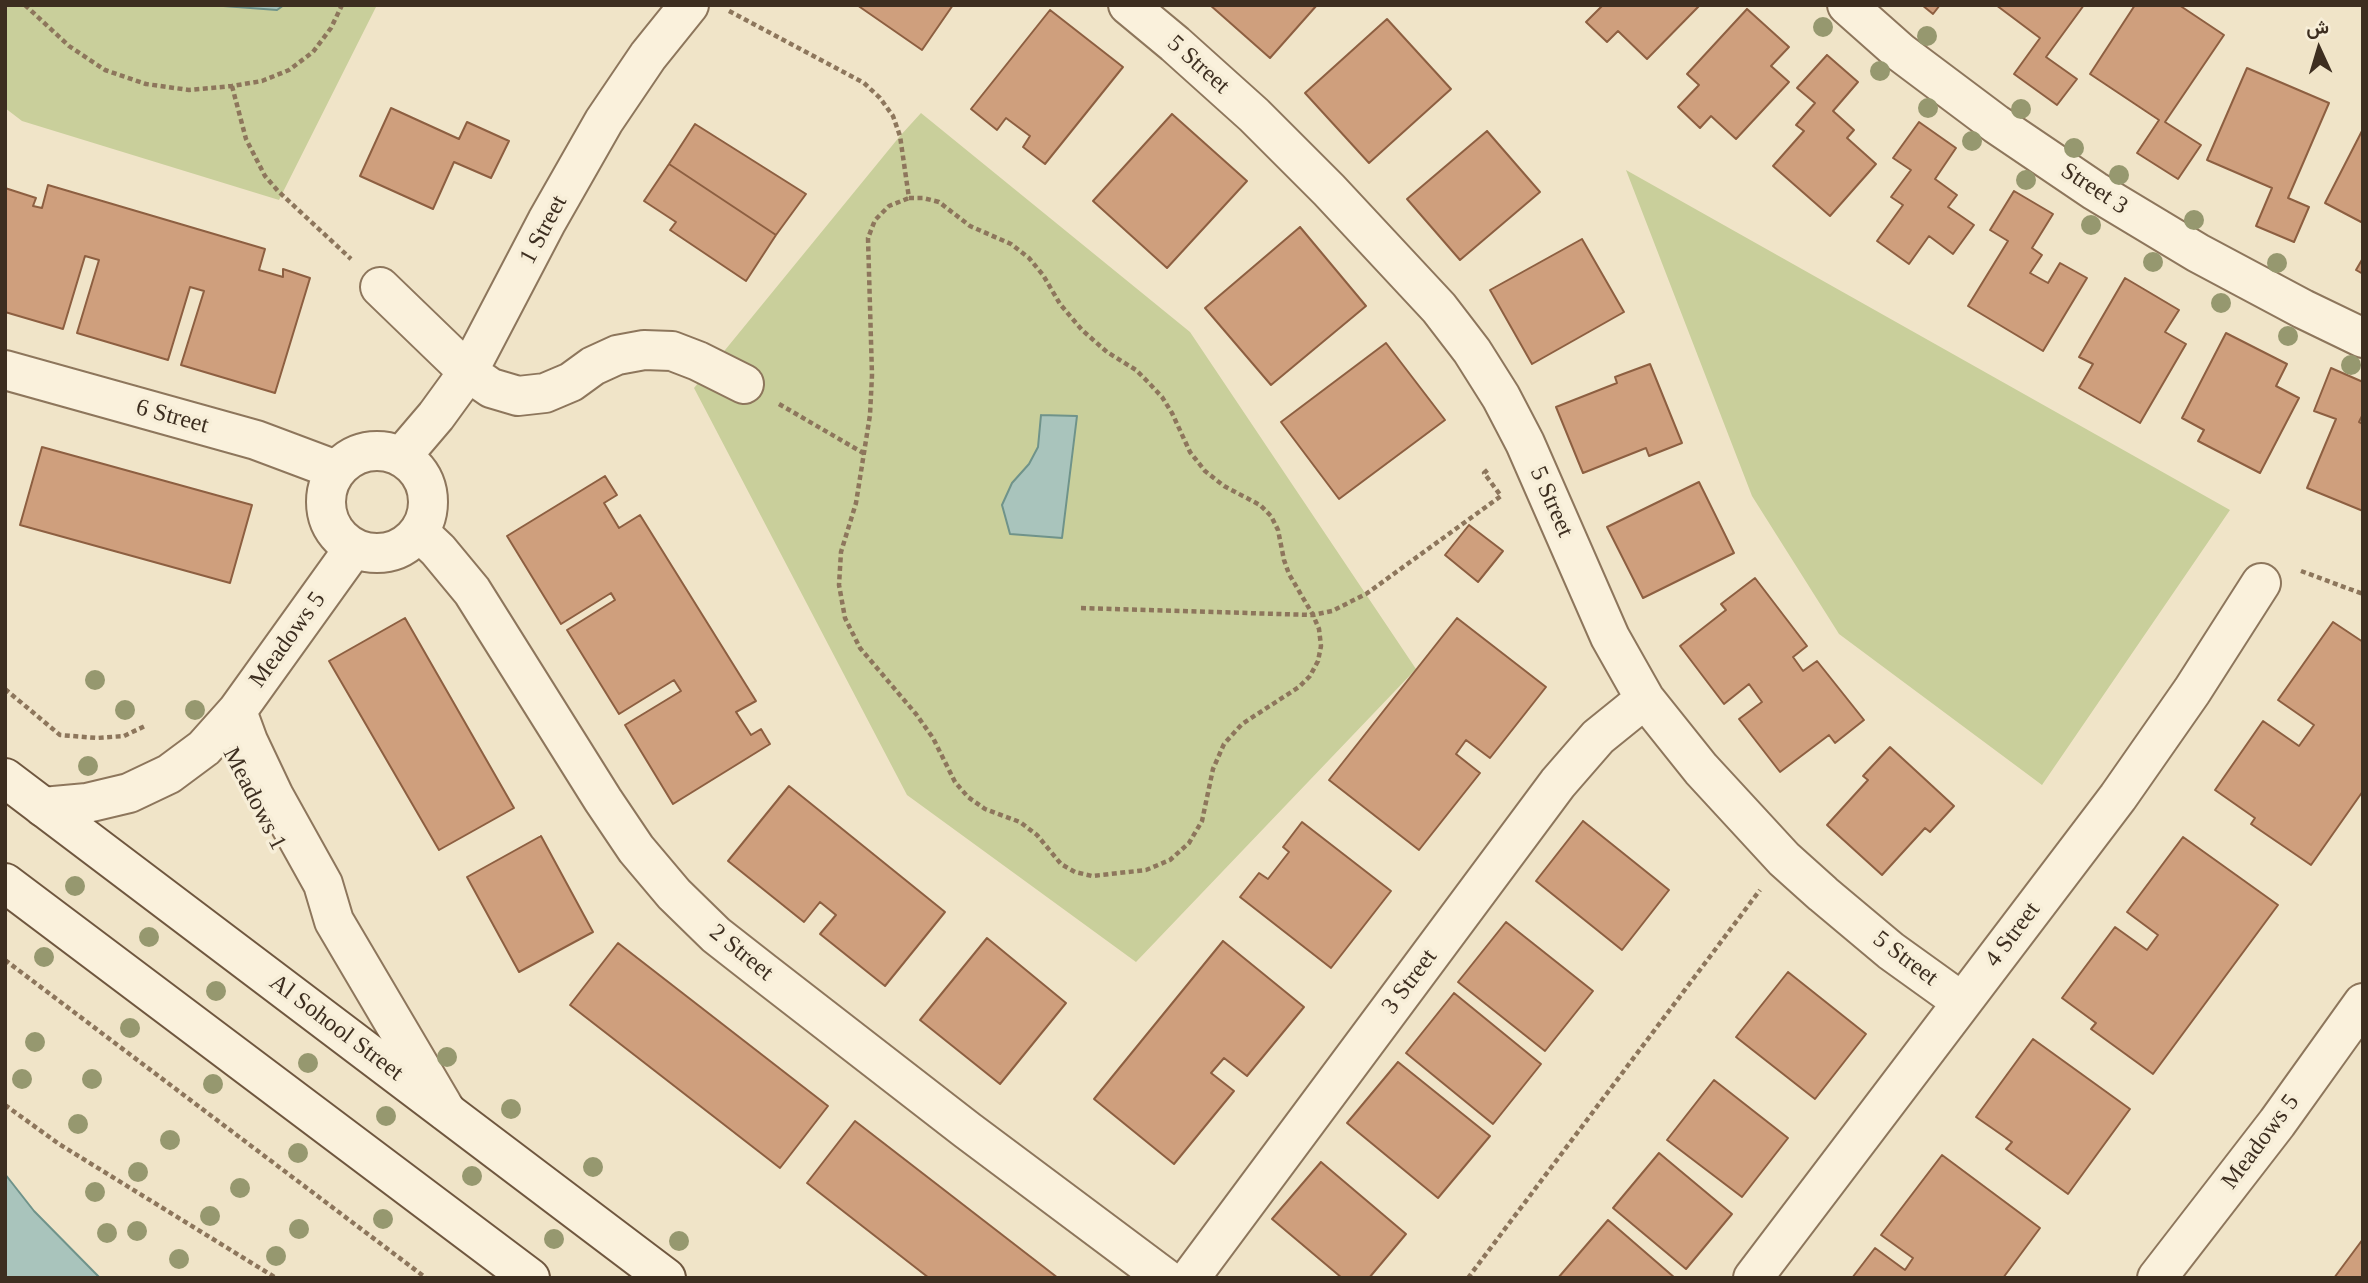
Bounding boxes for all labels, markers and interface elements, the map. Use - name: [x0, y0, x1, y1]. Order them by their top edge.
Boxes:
- north arrow: [2284, 14, 2354, 84]
- text: ش: [2305, 16, 2330, 39]
- street label: 5 Street: [1161, 30, 1235, 100]
- street label: Street 3: [2055, 157, 2133, 221]
- street label: 1 Street: [514, 191, 574, 269]
- street label: 6 Street: [133, 394, 211, 440]
- street label: 5 Street: [1523, 462, 1579, 542]
- street label: Meadows 5: [244, 587, 332, 693]
- street label: Meadows 1: [216, 743, 292, 855]
- street label: 4 Street: [1979, 897, 2047, 973]
- street label: 2 Street: [703, 919, 779, 987]
- street label: 5 Street: [1867, 925, 1943, 993]
- street label: 3 Street: [1376, 944, 1444, 1020]
- street label: Al Sohool Street: [263, 968, 409, 1088]
- street label: Meadows 5: [2216, 1089, 2306, 1195]

